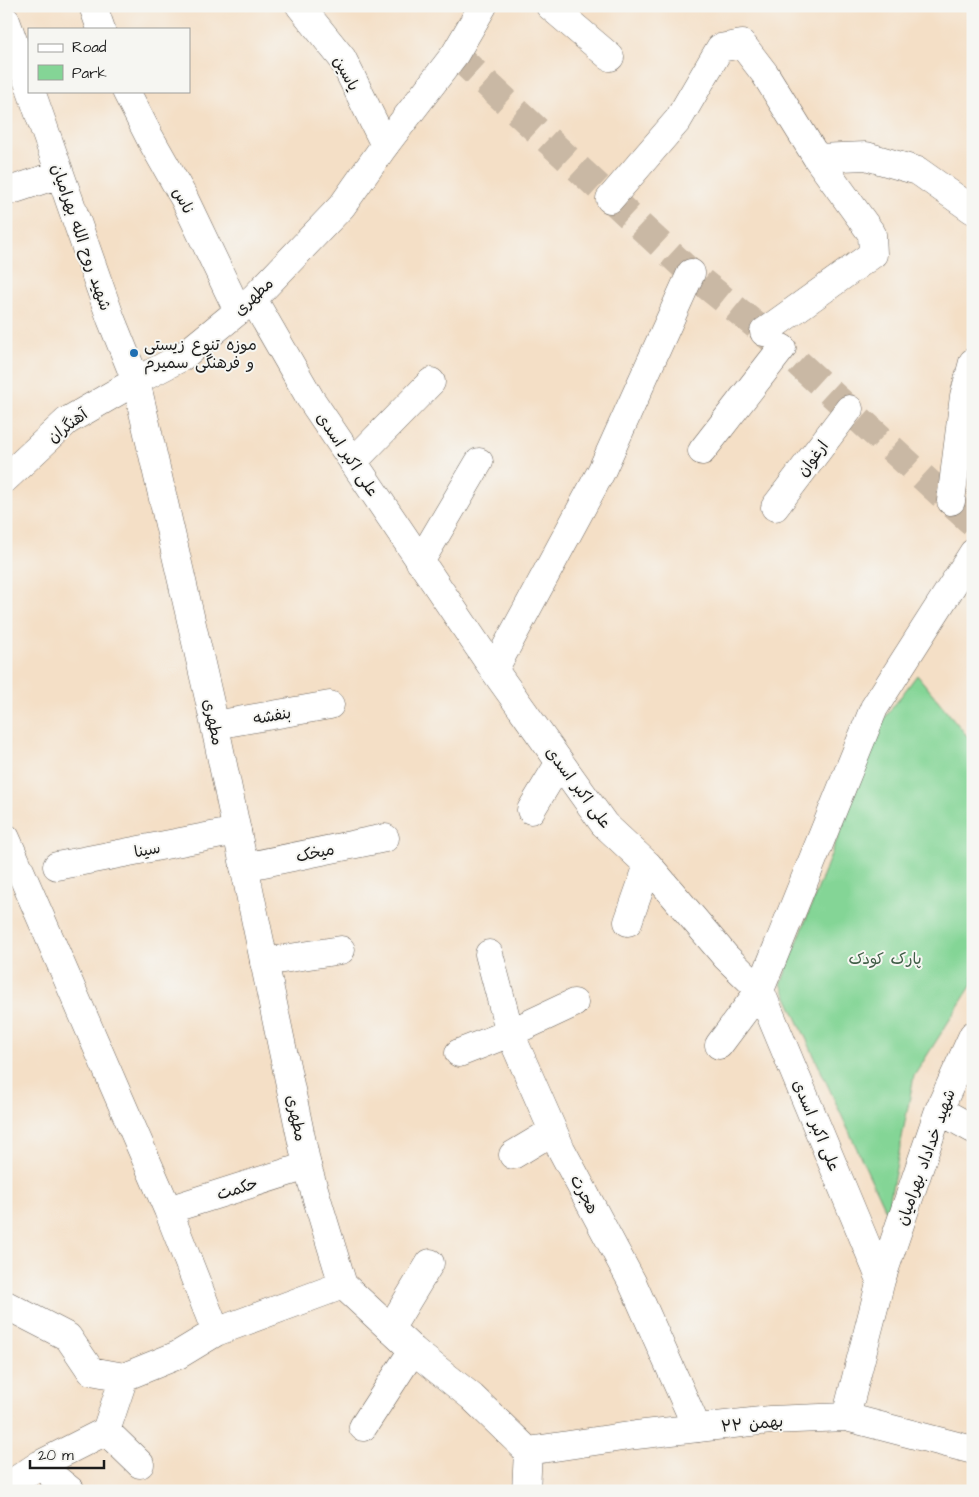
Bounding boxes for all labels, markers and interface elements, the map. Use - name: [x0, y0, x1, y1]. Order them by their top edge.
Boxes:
- legend: [28, 28, 190, 92]
- text: Road: [72, 37, 107, 58]
- street label: یاسین: [328, 52, 365, 95]
- text: Park: [72, 63, 107, 84]
- street label: شهید روح الله بهرامیان: [46, 161, 117, 314]
- street label: ناس: [167, 183, 199, 218]
- street label: مطهری: [229, 273, 278, 321]
- place label: موزه تنوع زیستی و فرهنگی سمیرم: [144, 334, 257, 375]
- marker: موزه تنوع زیستی و فرهنگی سمیرم: [128, 347, 140, 359]
- street label: آهنگران: [43, 403, 93, 448]
- street label: علی اکبر اسدی: [311, 408, 383, 501]
- street label: ارغوان: [792, 436, 834, 481]
- street label: مطهری: [197, 697, 229, 747]
- street label: بنفشه: [251, 702, 293, 730]
- street label: علی اکبر اسدی: [540, 742, 616, 833]
- street label: سینا: [132, 837, 162, 863]
- street label: میخک: [294, 838, 336, 868]
- park label: پارک کودک: [848, 948, 922, 970]
- street label: علی اکبر اسدی: [787, 1076, 845, 1174]
- street label: شهید خداداد بهرامیان: [891, 1086, 961, 1229]
- street label: مطهری: [280, 1093, 312, 1143]
- street label: هجرت: [565, 1171, 604, 1218]
- street label: حکمت: [214, 1172, 261, 1206]
- street label: ۲۲ بهمن: [720, 1410, 784, 1438]
- scale bar: [30, 1437, 104, 1469]
- text: 20 m: [38, 1445, 74, 1466]

